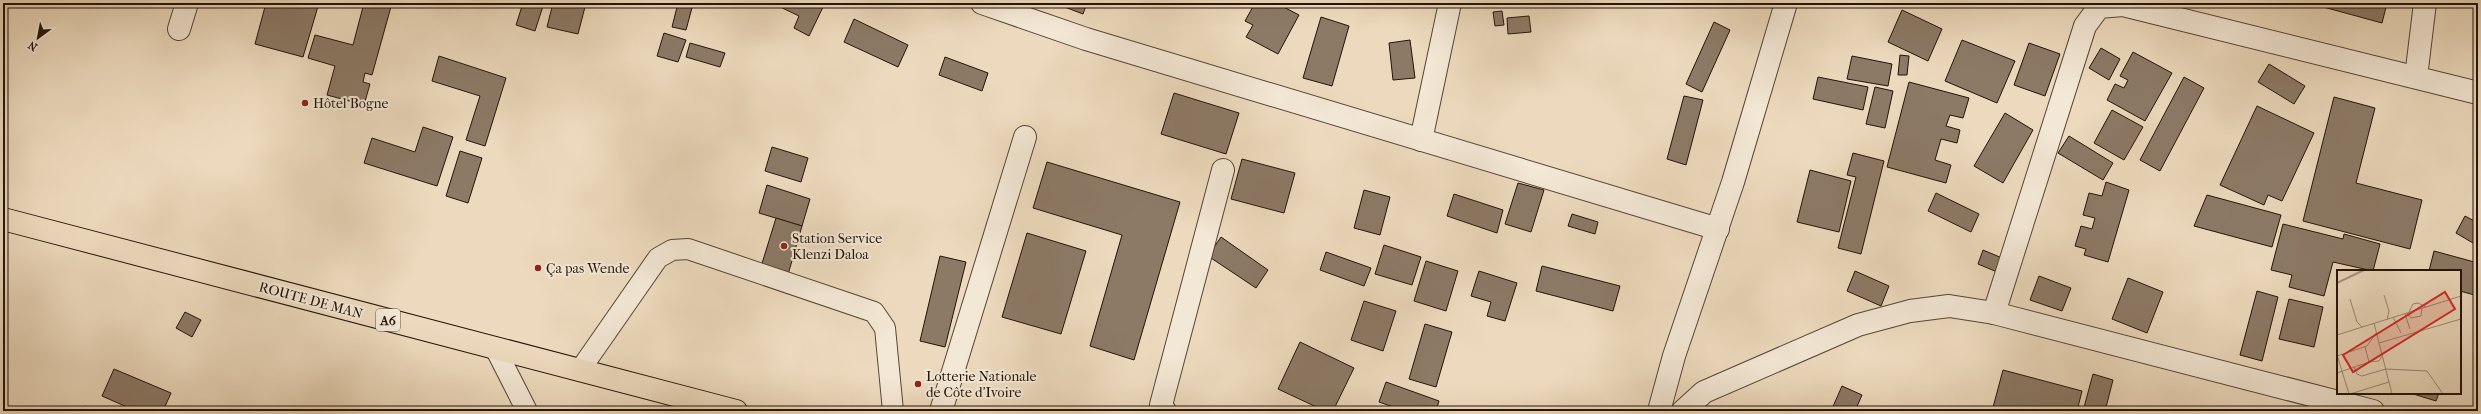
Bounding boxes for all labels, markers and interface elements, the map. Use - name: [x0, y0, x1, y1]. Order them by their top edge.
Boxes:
- north arrow: [18, 18, 58, 58]
- text: N: [25, 38, 40, 54]
- place label: Hôtel Bogne: [313, 95, 388, 112]
- marker: Hôtel Bogne: [300, 98, 310, 108]
- place label: Station Service Klenzi Daloa: [792, 230, 882, 263]
- marker: Station Service Klenzi Daloa: [779, 241, 789, 251]
- place label: Ça pas Wende: [546, 260, 630, 277]
- marker: Ça pas Wende: [533, 263, 543, 273]
- inset map: [2337, 270, 2461, 394]
- street label: ROUTE DE MAN: [257, 278, 365, 323]
- road number: A6: [376, 309, 400, 331]
- place label: Lotterie Nationale de Côte d'Ivoire: [926, 368, 1037, 401]
- marker: Lotterie Nationale de Côte d'Ivoire: [913, 379, 923, 389]

